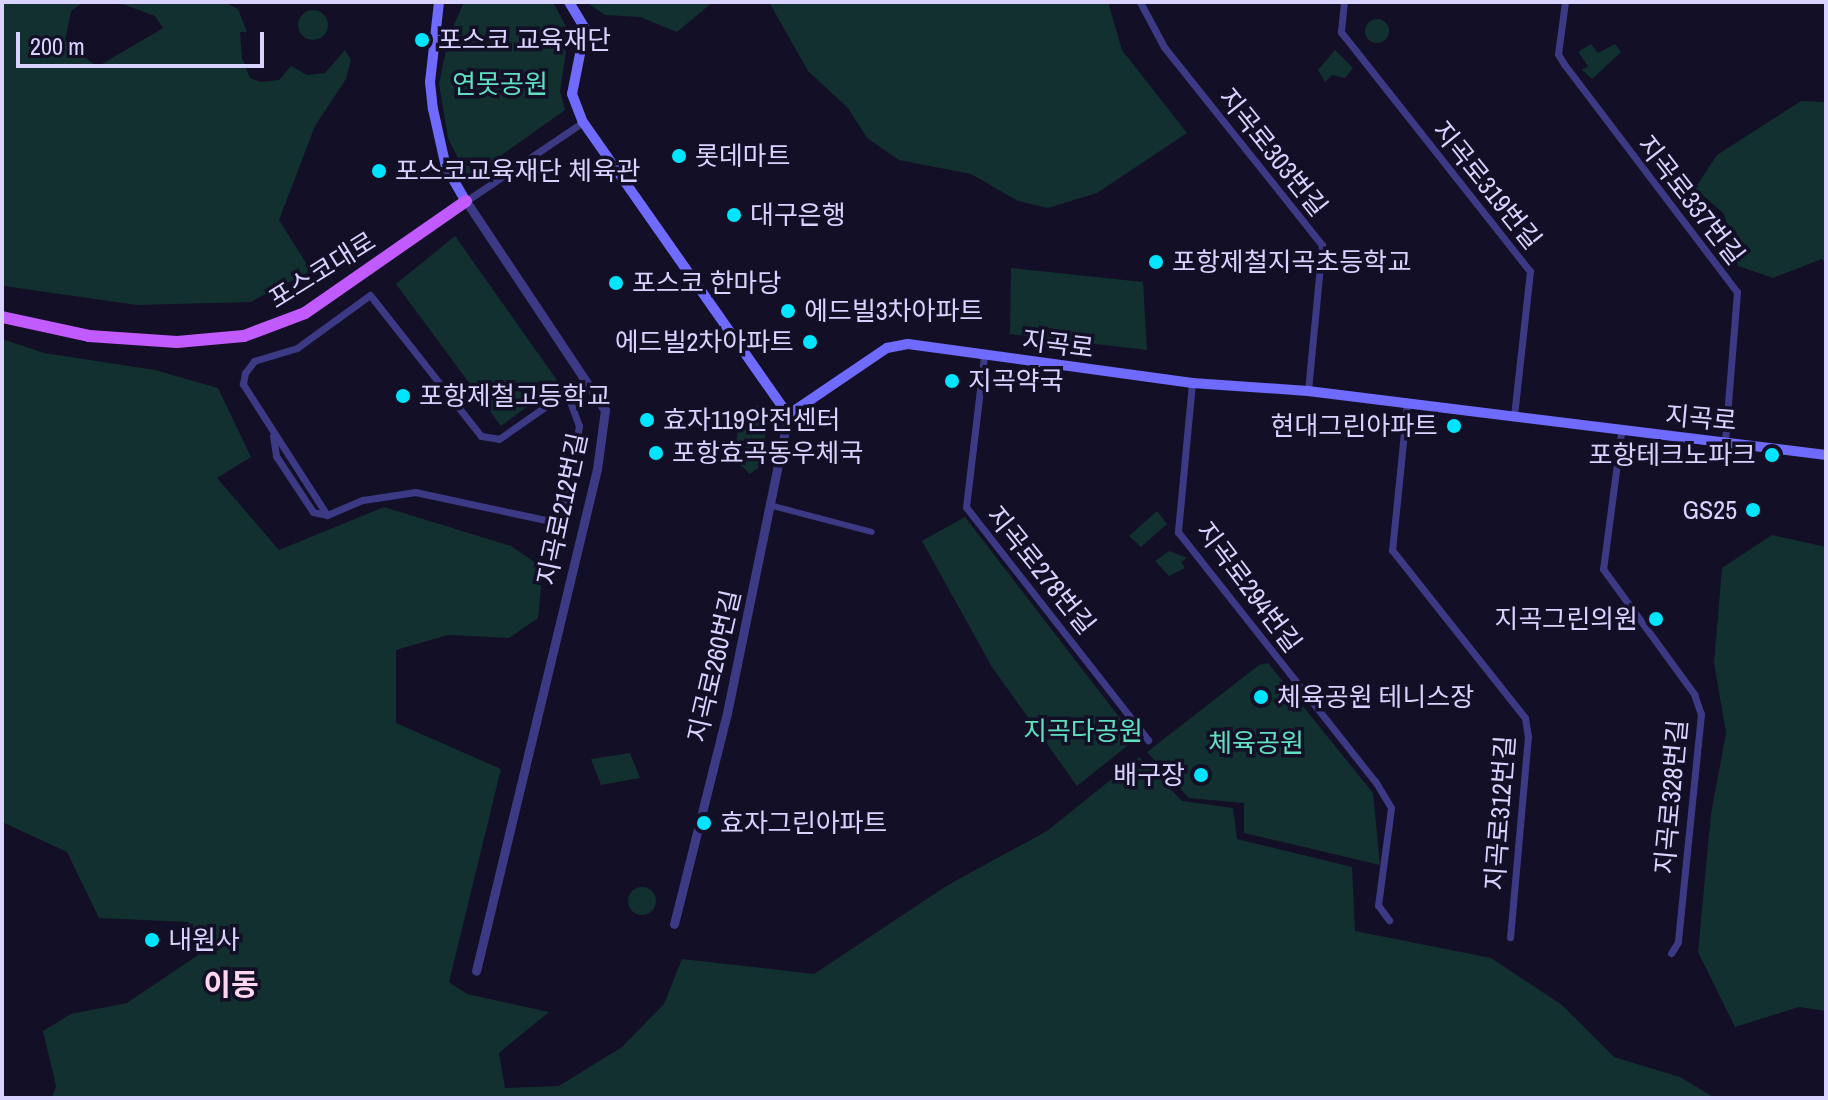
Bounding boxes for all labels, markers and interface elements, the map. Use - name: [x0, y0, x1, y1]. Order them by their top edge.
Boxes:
- scale bar: [20, 16, 268, 66]
- place label: 포스코 교육재단: [438, 24, 611, 56]
- text: 200 m: [30, 30, 85, 62]
- marker: 포스코 교육재단: [413, 31, 431, 49]
- park label: 연못공원: [452, 68, 548, 100]
- street label: 지곡로303번길: [1212, 82, 1334, 222]
- street label: 지곡로319번길: [1426, 115, 1548, 255]
- street label: 지곡로337번길: [1631, 129, 1751, 271]
- place label: 롯데마트: [695, 140, 791, 172]
- marker: 롯데마트: [670, 147, 688, 165]
- place label: 포스코교육재단 체육관: [395, 155, 640, 187]
- marker: 포스코교육재단 체육관: [370, 162, 388, 180]
- place label: 대구은행: [750, 199, 846, 231]
- marker: 대구은행: [725, 206, 743, 224]
- street label: 포스코대로: [263, 225, 381, 315]
- place label: 포항제철지곡초등학교: [1172, 246, 1411, 278]
- marker: 포항제철지곡초등학교: [1147, 253, 1165, 271]
- place label: 포스코 한마당: [632, 267, 781, 299]
- marker: 포스코 한마당: [607, 274, 625, 292]
- place label: 에드빌3차아파트: [804, 295, 983, 327]
- marker: 에드빌3차아파트: [779, 302, 797, 320]
- street label: 지곡로: [1020, 324, 1096, 364]
- place label: 에드빌2차아파트: [615, 326, 794, 358]
- marker: 에드빌2차아파트: [801, 333, 819, 351]
- place label: 지곡약국: [968, 365, 1064, 397]
- marker: 지곡약국: [943, 372, 961, 390]
- place label: 포항제철고등학교: [419, 380, 610, 412]
- marker: 포항제철고등학교: [394, 387, 412, 405]
- street label: 지곡로: [1664, 399, 1738, 437]
- place label: 효자119안전센터: [663, 404, 841, 436]
- place label: 현대그린아파트: [1271, 410, 1438, 442]
- marker: 효자119안전센터: [638, 411, 656, 429]
- marker: 현대그린아파트: [1445, 417, 1463, 435]
- street label: 지곡로212번길: [531, 430, 593, 588]
- place label: 포항효곡동우체국: [672, 437, 863, 469]
- place label: 포항테크노파크: [1589, 439, 1756, 471]
- marker: 포항효곡동우체국: [647, 444, 665, 462]
- marker: 포항테크노파크: [1763, 446, 1781, 464]
- place label: GS25: [1682, 494, 1737, 526]
- street label: 지곡로278번길: [980, 500, 1102, 640]
- marker: GS25: [1744, 501, 1762, 519]
- street label: 지곡로294번길: [1190, 516, 1308, 658]
- street label: 지곡로260번길: [681, 587, 747, 745]
- place label: 지곡그린의원: [1494, 603, 1638, 635]
- marker: 지곡그린의원: [1645, 608, 1667, 630]
- place label: 체육공원 테니스장: [1277, 681, 1474, 713]
- marker: 체육공원 테니스장: [1252, 688, 1270, 706]
- park label: 지곡다공원: [1023, 715, 1143, 747]
- street label: 지곡로328번길: [1649, 718, 1693, 876]
- park label: 체육공원: [1208, 727, 1304, 759]
- street label: 지곡로312번길: [1479, 735, 1521, 891]
- place label: 배구장: [1113, 759, 1185, 791]
- marker: 배구장: [1192, 766, 1210, 784]
- place label: 효자그린아파트: [720, 807, 887, 839]
- marker: 효자그린아파트: [695, 814, 713, 832]
- place label: 내원사: [168, 924, 240, 956]
- marker: 내원사: [143, 931, 161, 949]
- district label: 이동: [203, 966, 259, 1002]

